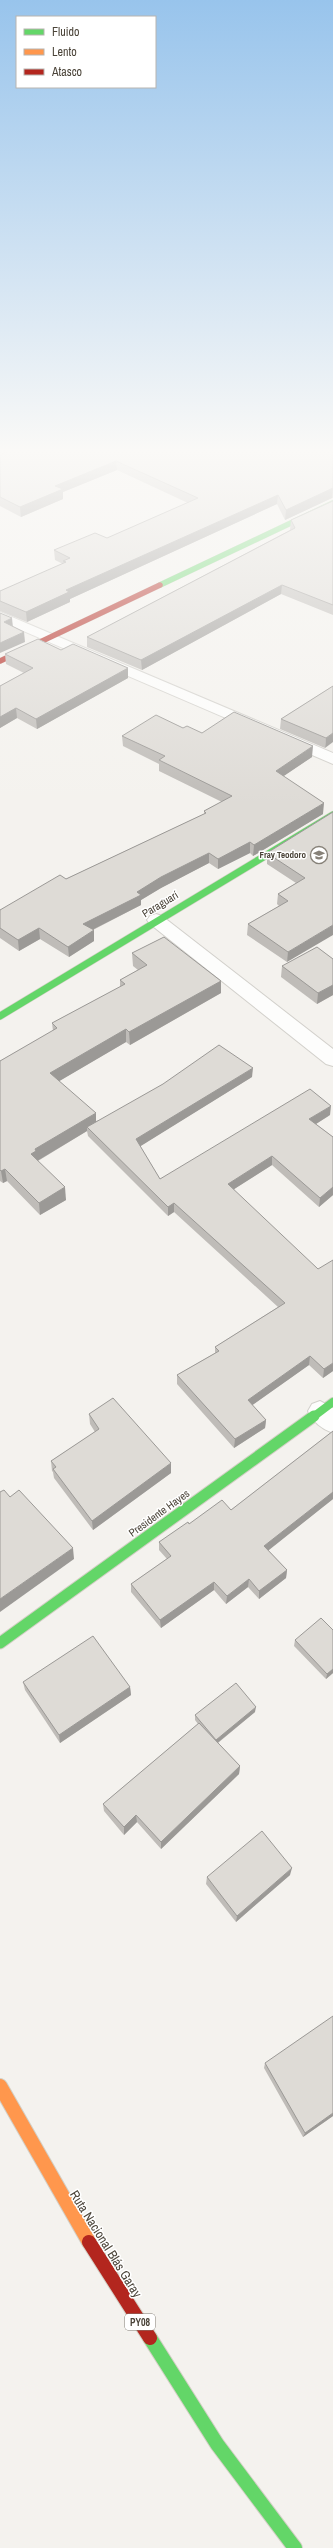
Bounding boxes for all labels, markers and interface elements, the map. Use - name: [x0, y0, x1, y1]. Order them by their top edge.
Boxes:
- legend: [16, 16, 156, 88]
- text: Fluido: [52, 24, 79, 40]
- text: Lento: [52, 44, 77, 60]
- text: Atasco: [51, 64, 82, 80]
- school or university icon: Fray Teodoro: [309, 845, 329, 865]
- place label: Fray Teodoro: [259, 849, 306, 861]
- street label: Paraguarí: [139, 888, 181, 920]
- street label: Presidente Hayes: [126, 1486, 193, 1540]
- street label: Ruta Nacional Blás Garay: [66, 2187, 146, 2301]
- road number: PY08: [125, 2314, 155, 2330]

